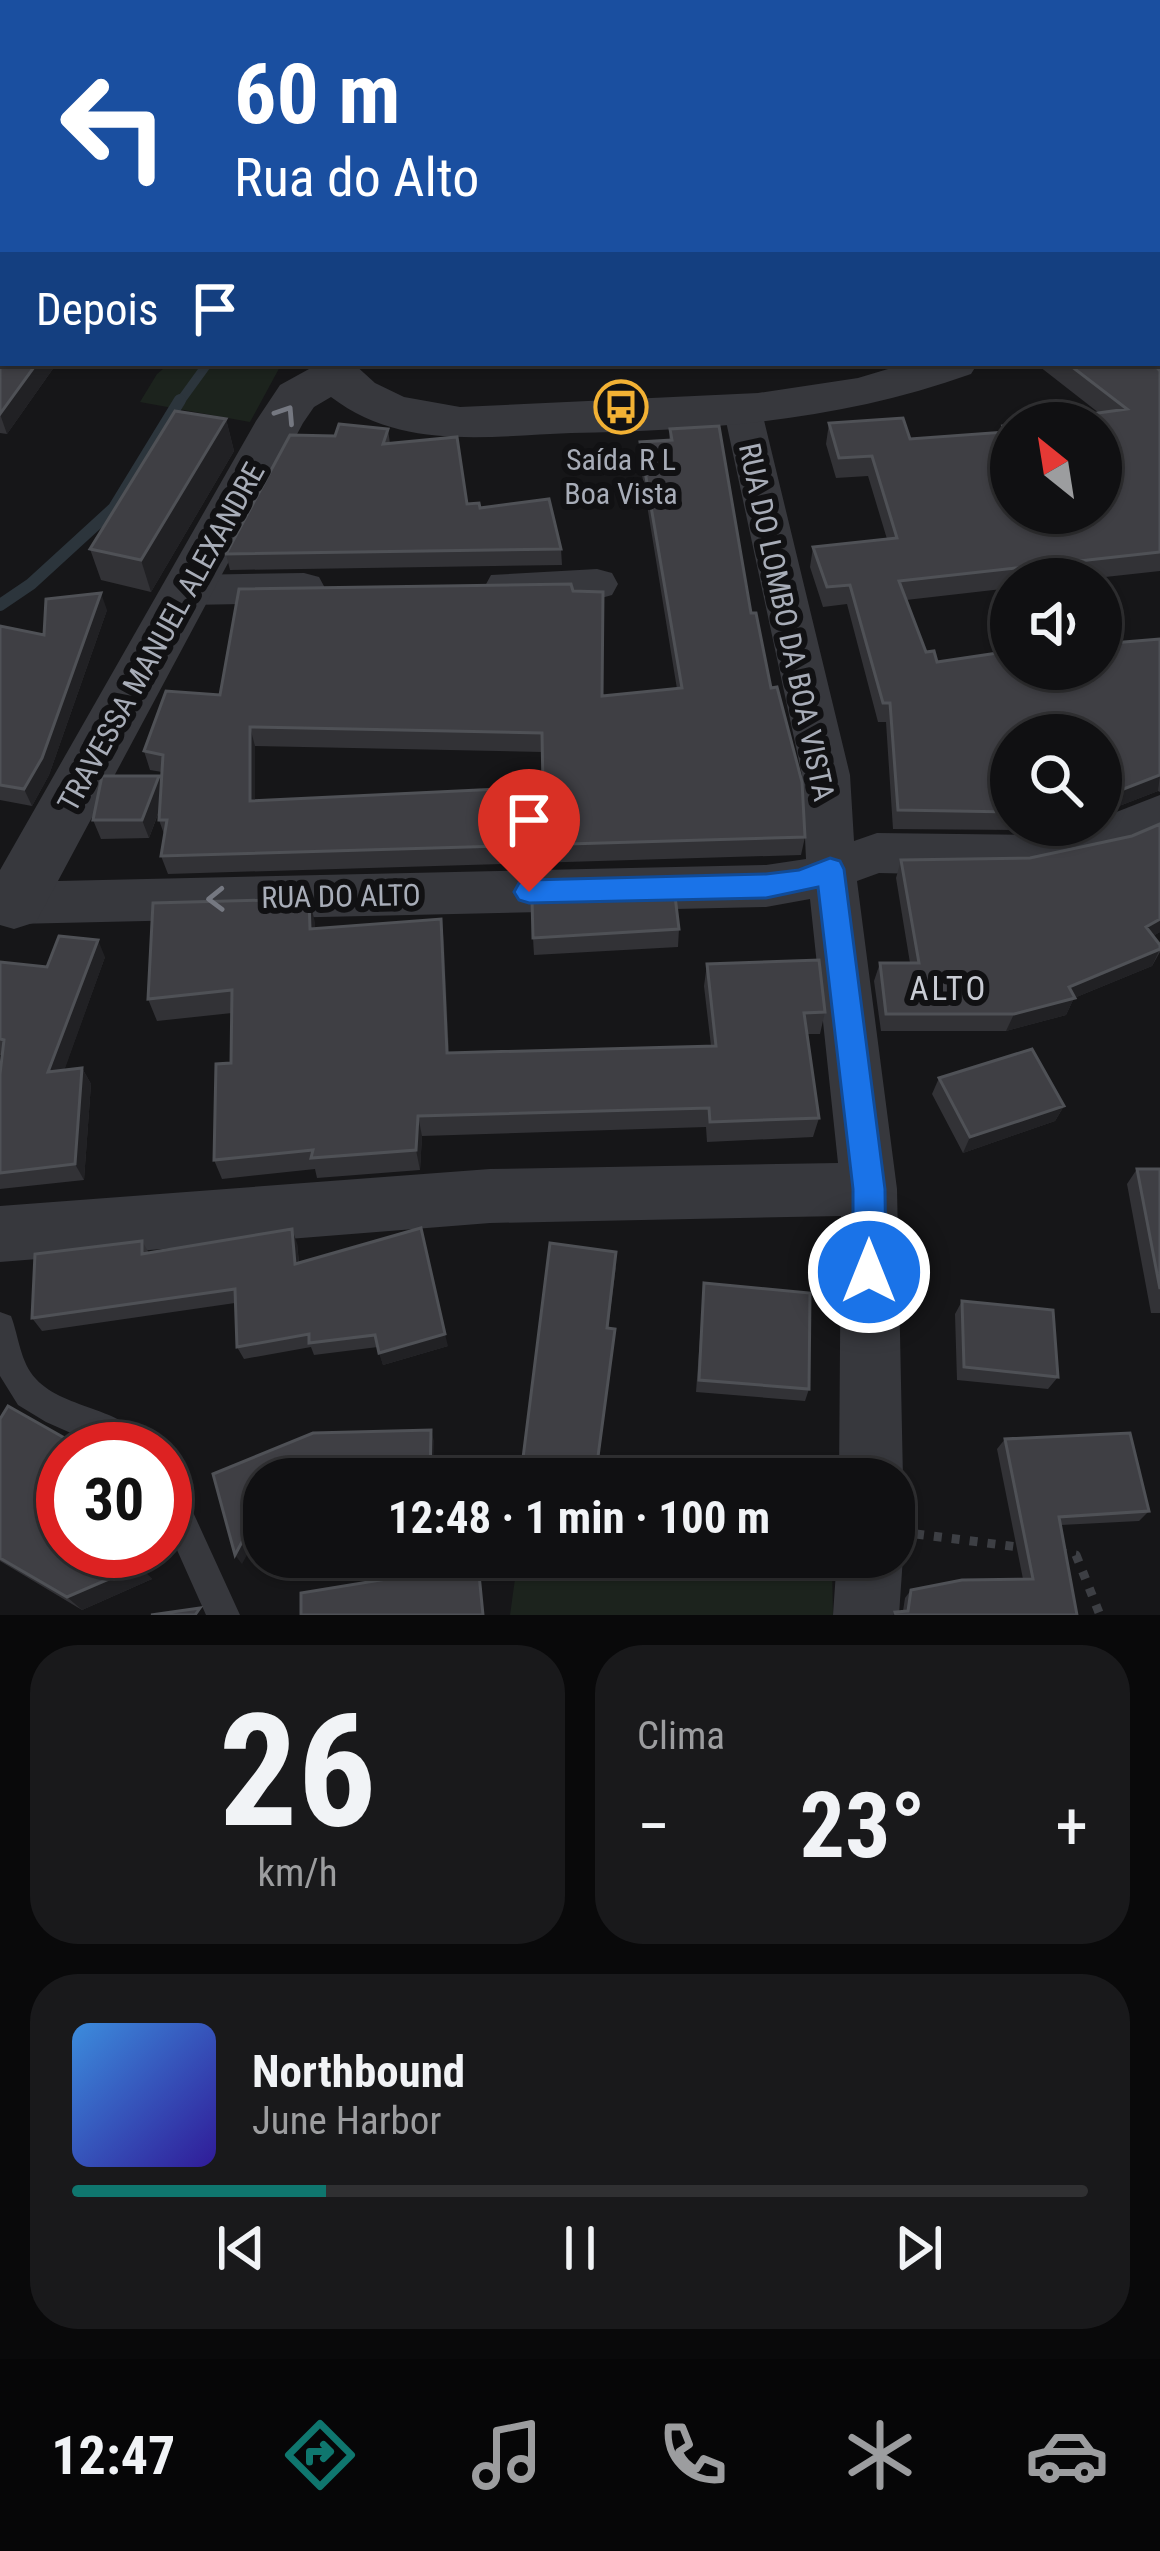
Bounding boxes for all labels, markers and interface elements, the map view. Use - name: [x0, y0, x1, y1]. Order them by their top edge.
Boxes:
- text: 60 m: [234, 45, 401, 144]
- icon: left: [36, 48, 192, 204]
- text: Rua do Alto: [234, 146, 479, 209]
- icon: arrive: [182, 276, 248, 342]
- text: Depois: [36, 283, 158, 336]
- bus stop icon: Saída R L Boa Vista: [593, 379, 649, 435]
- north arrow: [990, 402, 1122, 534]
- map controls: [990, 402, 1122, 846]
- one-way arrow: [271, 405, 294, 427]
- street label: RUA DO LOMBO DA BOA VISTA: [732, 440, 842, 804]
- place label: Saída R L Boa Vista: [564, 442, 678, 511]
- street label: TRAVESSA MANUEL ALEXANDRE: [50, 457, 272, 817]
- button: sound: [990, 558, 1122, 690]
- button: search: [990, 714, 1122, 846]
- pin: [478, 769, 580, 892]
- icon: arrive: [496, 787, 562, 853]
- street label: RUA DO ALTO: [261, 877, 421, 915]
- one-way arrow: [206, 885, 225, 911]
- district label: ALTO: [910, 969, 988, 1008]
- position arrow: [806, 1209, 932, 1335]
- speed limit sign: 30: [36, 1422, 192, 1578]
- text: 12:48 · 1 min · 100 m: [388, 1491, 770, 1544]
- text: 26: [219, 1680, 376, 1863]
- text: Clima: [637, 1713, 725, 1759]
- text: 23°: [800, 1774, 926, 1879]
- text: −: [637, 1788, 670, 1865]
- text: +: [1055, 1788, 1088, 1865]
- text: km/h: [257, 1850, 338, 1896]
- text: Northbound: [252, 2045, 465, 2098]
- text: June Harbor: [252, 2098, 441, 2144]
- icon: previous: [208, 2215, 274, 2281]
- icon: pause: [547, 2215, 613, 2281]
- icon: next: [886, 2215, 952, 2281]
- icon: directions: [278, 2413, 362, 2497]
- icon: music: [465, 2413, 549, 2497]
- icon: phone: [651, 2413, 735, 2497]
- icon: climate: [838, 2413, 922, 2497]
- icon: car: [1025, 2413, 1109, 2497]
- text: 12:47: [51, 2424, 175, 2487]

